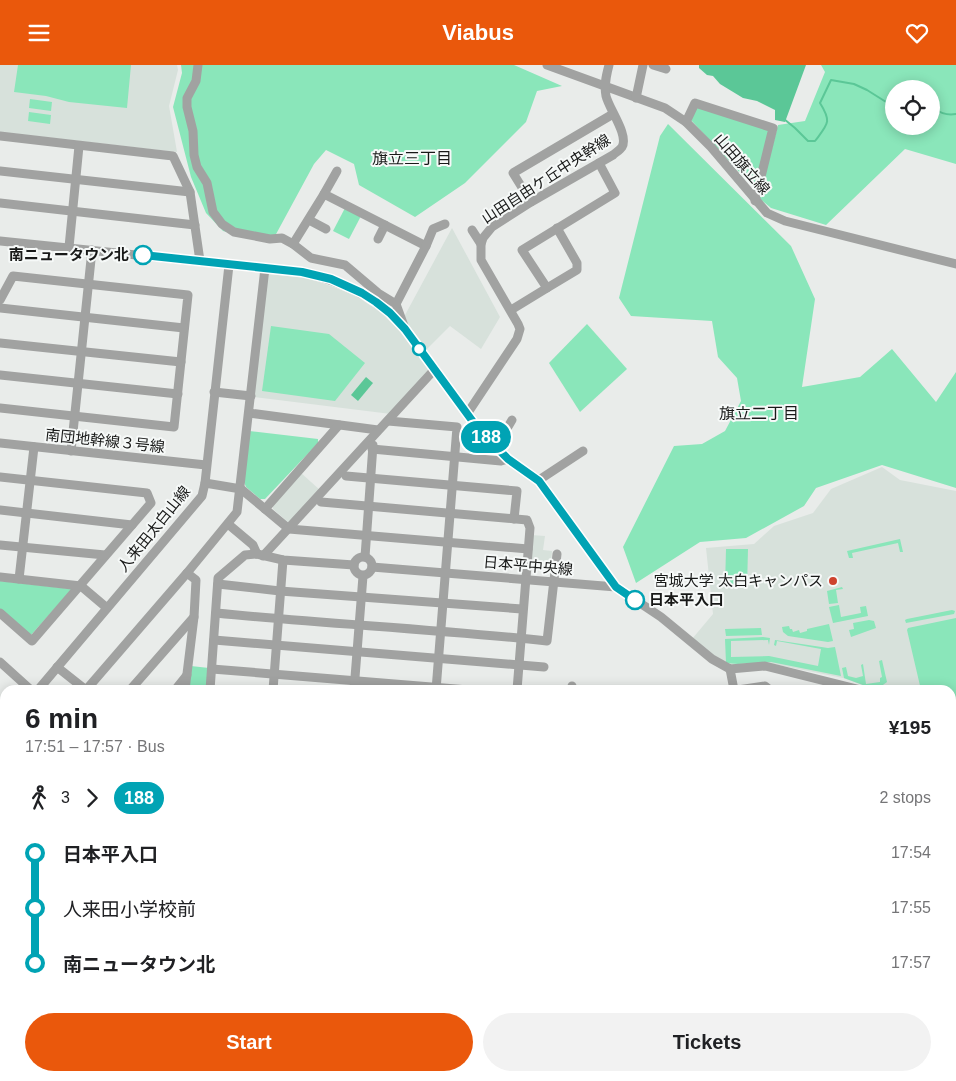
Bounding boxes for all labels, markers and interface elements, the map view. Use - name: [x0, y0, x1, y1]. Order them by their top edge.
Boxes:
- icon: menu: [25, 19, 53, 47]
- icon: heart: [903, 19, 931, 47]
- text: Viabus: [442, 20, 514, 45]
- map controls: [885, 80, 940, 135]
- button: locate: [885, 80, 940, 135]
- street label: 山田旗立線: [711, 130, 773, 198]
- street label: 山田自由ケ丘中央幹線: [478, 131, 613, 227]
- district label: 旗立三丁目: [372, 150, 452, 167]
- marker: 南ニュータウン北: [133, 245, 153, 265]
- place label: 南ニュータウン北: [9, 246, 129, 263]
- unlabelled marker: [412, 342, 426, 356]
- district label: 旗立二丁目: [719, 405, 799, 422]
- line badge: 188: [457, 421, 515, 453]
- street label: 南団地幹線３号線: [44, 426, 166, 455]
- text: 188: [471, 427, 501, 447]
- street label: 人来田太白山線: [114, 483, 193, 575]
- street label: 日本平中央線: [482, 553, 574, 578]
- place label: 宮城大学 太白キャンパス: [654, 572, 823, 589]
- marker: 宮城大学 太白キャンパス: [827, 575, 839, 587]
- marker: 日本平入口: [625, 590, 645, 610]
- place label: 日本平入口: [649, 591, 724, 608]
- text: 6 min: [25, 703, 98, 734]
- text: ¥195: [889, 717, 931, 738]
- text: 17:51 – 17:57 · Bus: [25, 738, 165, 755]
- icon: walk: [25, 784, 53, 812]
- icon: forward: [78, 784, 106, 812]
- text: 188: [124, 788, 154, 808]
- text: 3: [61, 789, 70, 806]
- text: 2 stops: [879, 789, 931, 806]
- text: 日本平入口: [63, 844, 158, 865]
- text: 17:54: [891, 844, 931, 861]
- text: 人来田小学校前: [63, 899, 196, 920]
- text: 17:55: [891, 899, 931, 916]
- text: 南ニュータウン北: [63, 954, 215, 975]
- text: 17:57: [891, 954, 931, 971]
- button: Start: [25, 1013, 473, 1071]
- button: Tickets: [483, 1013, 931, 1071]

